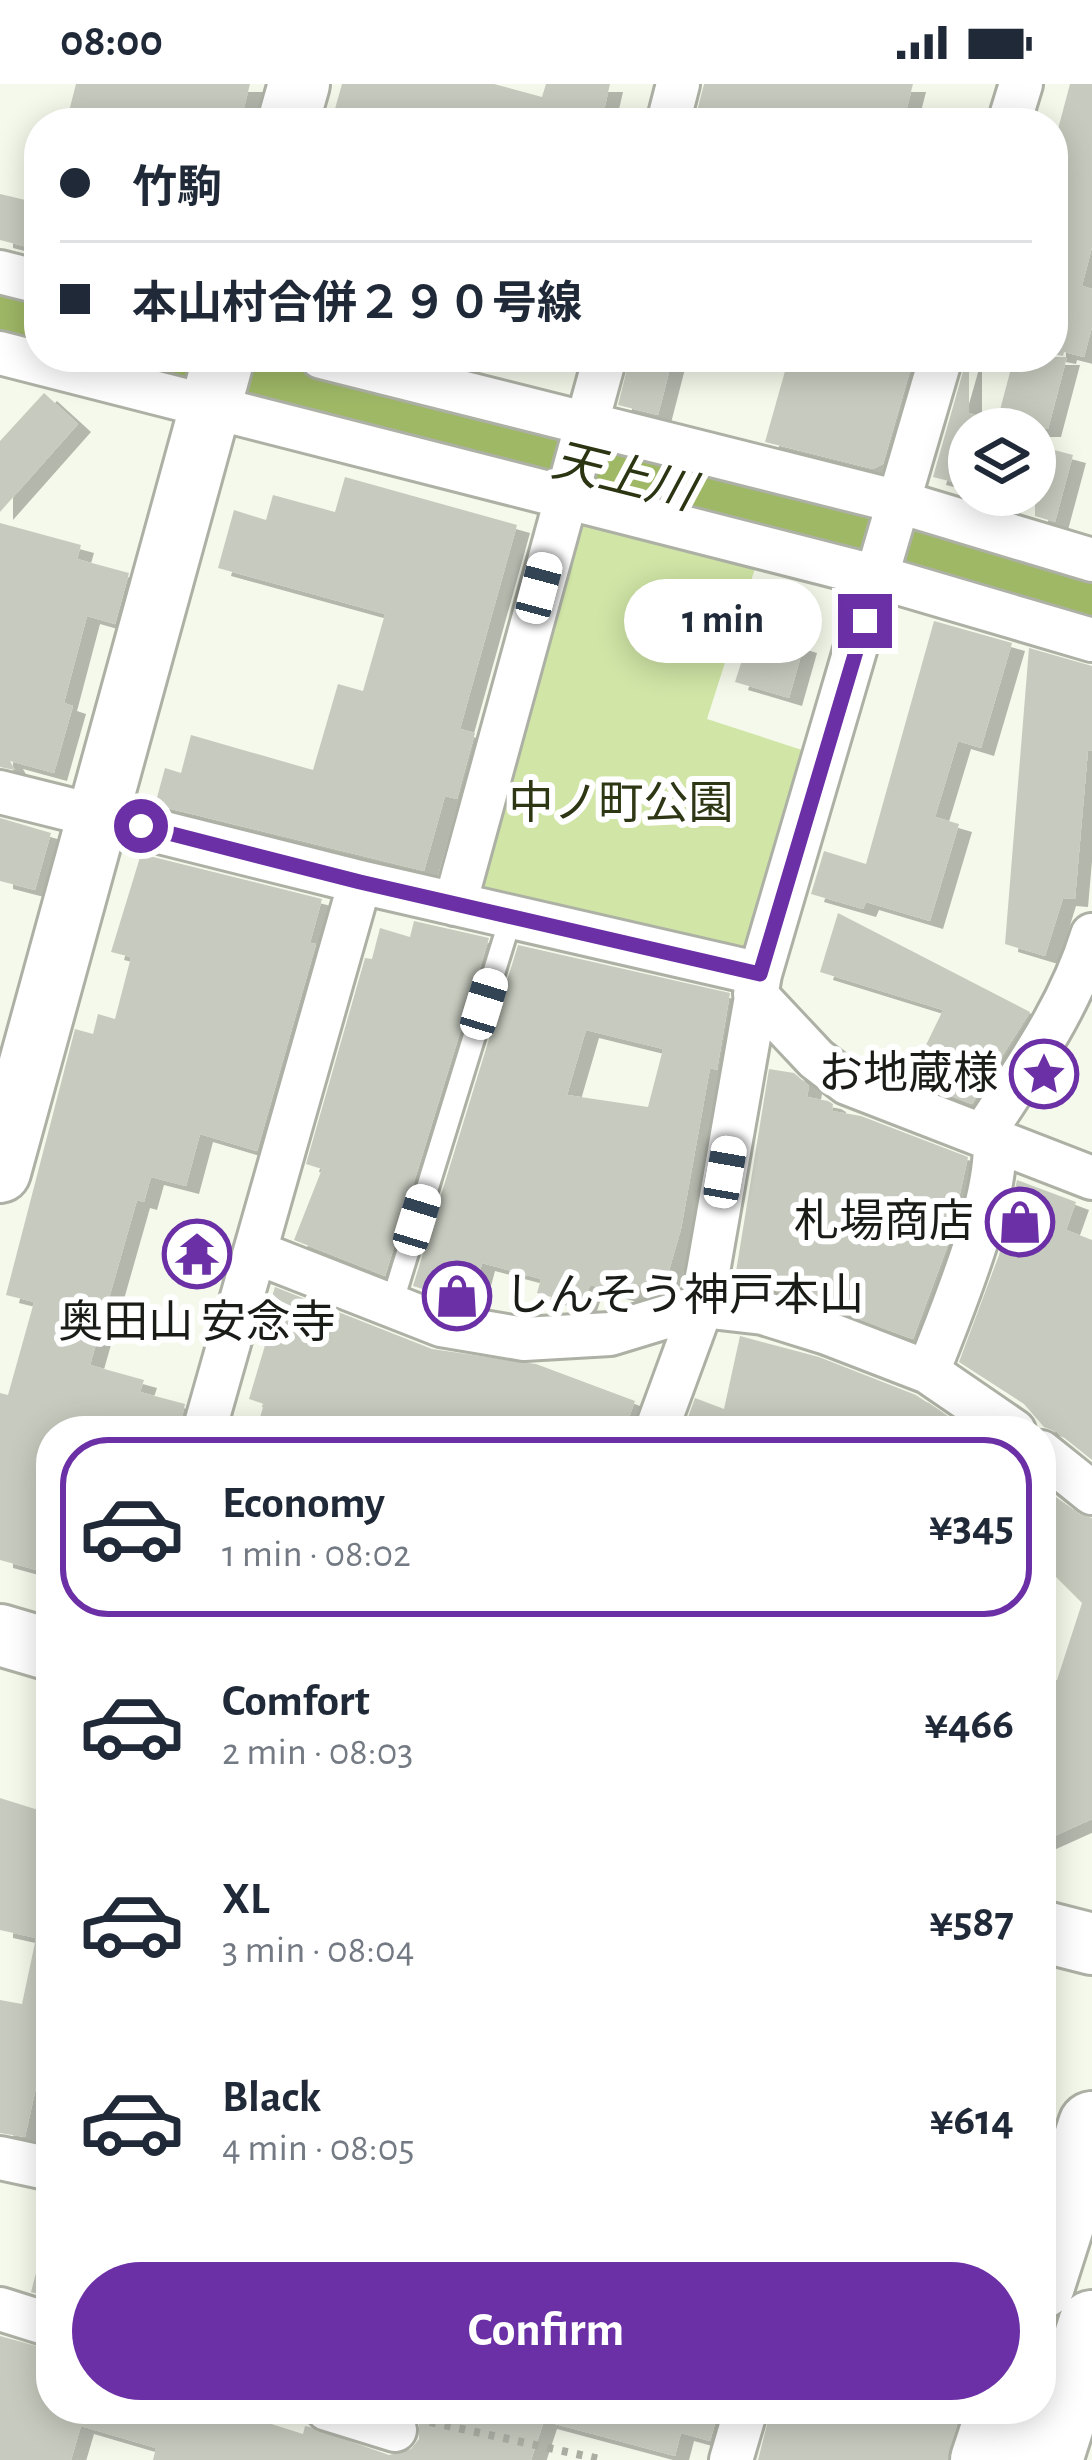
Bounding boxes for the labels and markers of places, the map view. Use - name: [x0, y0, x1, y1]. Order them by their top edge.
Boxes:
- place icon: お地蔵様: [1009, 1039, 1079, 1109]
- place label: お地蔵様: [818, 1050, 998, 1097]
- shop icon: 札場商店: [985, 1187, 1055, 1257]
- place label: 札場商店: [794, 1198, 974, 1245]
- temple icon: 奥田山 安念寺: [162, 1219, 232, 1289]
- shop icon: しんそう神戸本山: [422, 1261, 492, 1331]
- place label: しんそう神戸本山: [504, 1272, 864, 1319]
- place label: 奥田山 安念寺: [58, 1299, 336, 1346]

